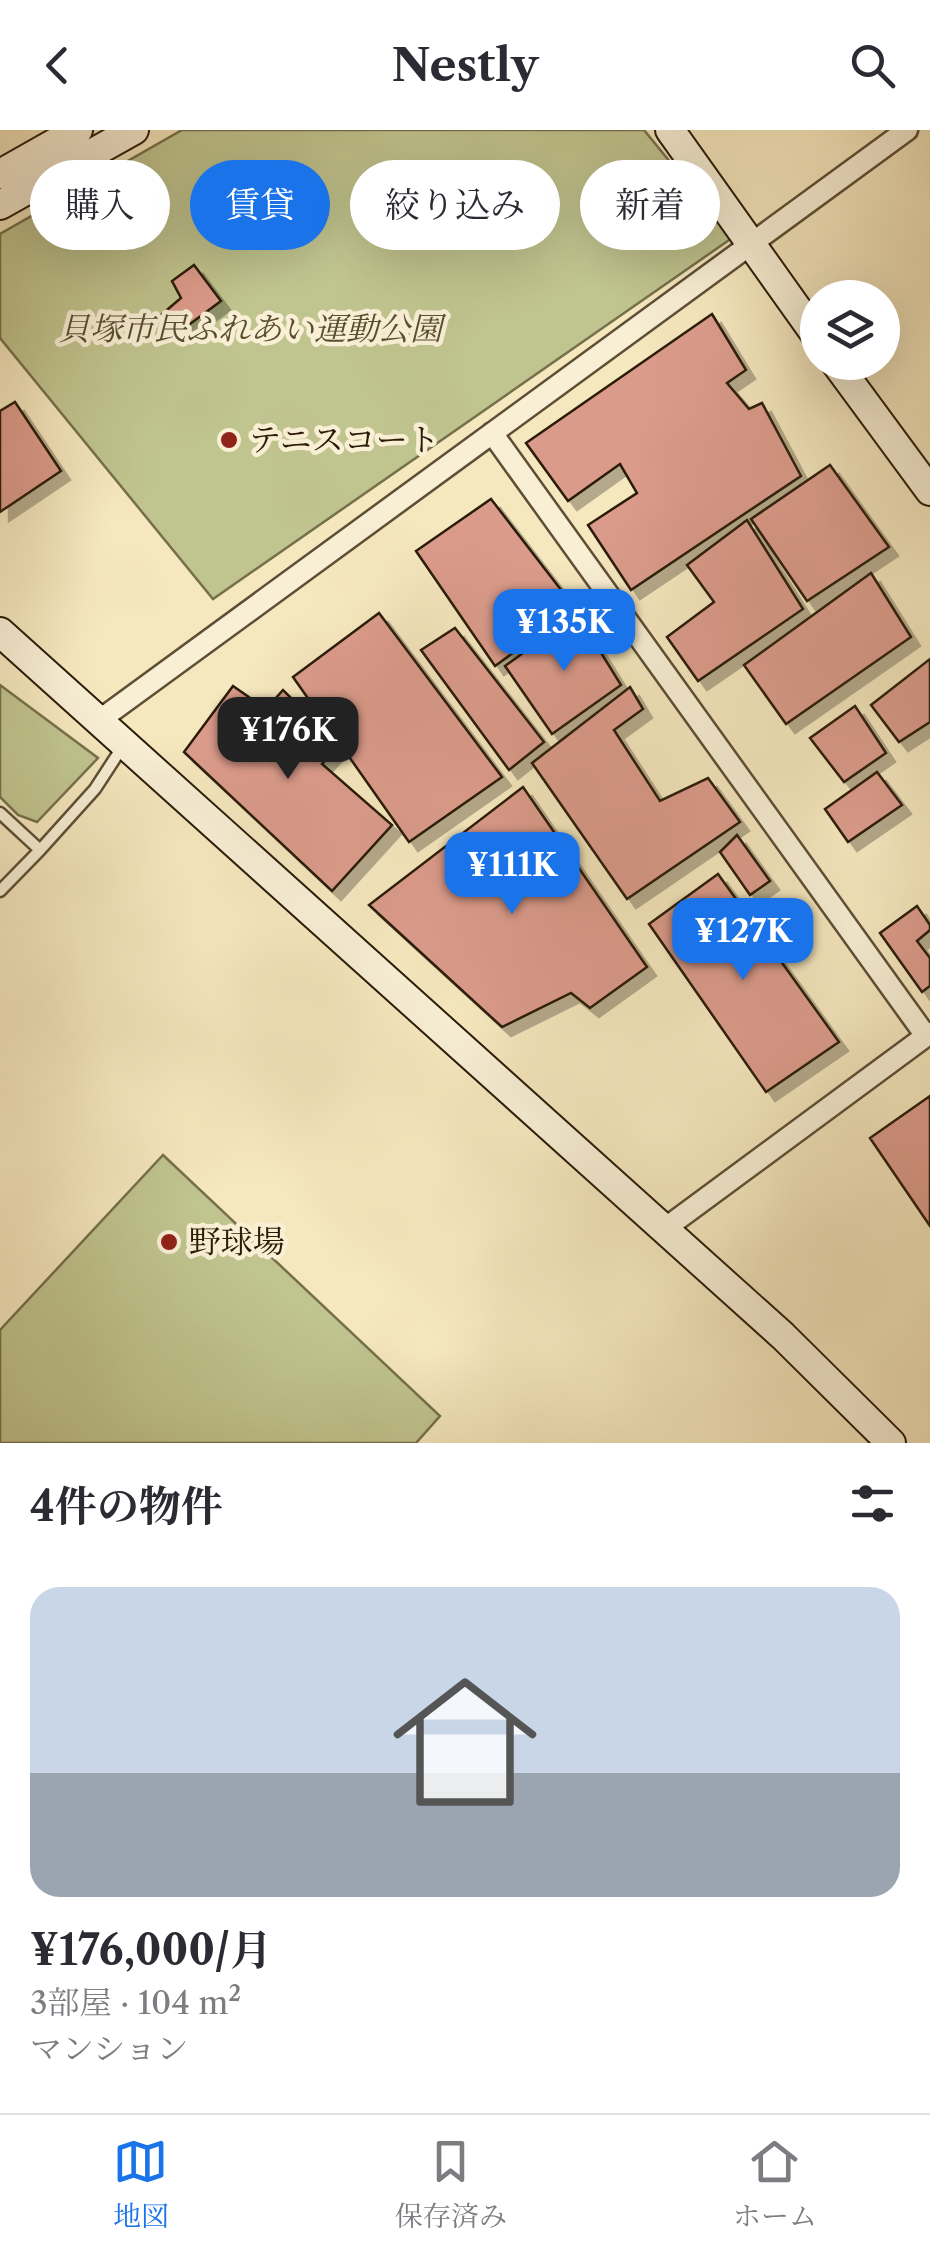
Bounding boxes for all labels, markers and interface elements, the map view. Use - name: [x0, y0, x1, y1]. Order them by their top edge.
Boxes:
- text: Nestly: [392, 37, 538, 93]
- icon: back: [30, 38, 85, 93]
- icon: search: [845, 38, 900, 93]
- chip: 購入: [30, 160, 170, 250]
- chip: 賃貸: [190, 160, 330, 250]
- chip: 絞り込み: [350, 160, 560, 250]
- chip: 新着: [580, 160, 720, 250]
- map controls: [800, 280, 900, 380]
- button: layers: [800, 280, 900, 380]
- park label: 貝塚市民ふれあい運動公園: [58, 309, 447, 348]
- place label: テニスコート: [249, 420, 440, 459]
- marker: テニスコート: [218, 429, 240, 451]
- pin: ¥135K: [494, 589, 634, 674]
- text: ¥135K: [515, 602, 613, 641]
- pin: ¥176K: [218, 697, 358, 782]
- text: ¥176K: [240, 710, 336, 749]
- pin: ¥111K: [442, 832, 582, 917]
- text: ¥111K: [467, 845, 557, 884]
- pin: ¥127K: [673, 898, 813, 983]
- text: ¥127K: [694, 911, 792, 950]
- place label: 野球場: [189, 1222, 285, 1261]
- marker: 野球場: [158, 1231, 180, 1253]
- icon: filters: [845, 1476, 900, 1531]
- text: 4件の物件: [30, 1480, 223, 1532]
- icon: home: [375, 1652, 555, 1832]
- text: ¥176,000/月: [30, 1924, 272, 1976]
- text: 3部屋 · 104 m²: [30, 1983, 241, 2022]
- text: マンション: [30, 2029, 189, 2068]
- tab: 地図: [113, 2134, 169, 2234]
- tab: 保存済み: [395, 2134, 507, 2234]
- tab: ホーム: [733, 2134, 817, 2234]

